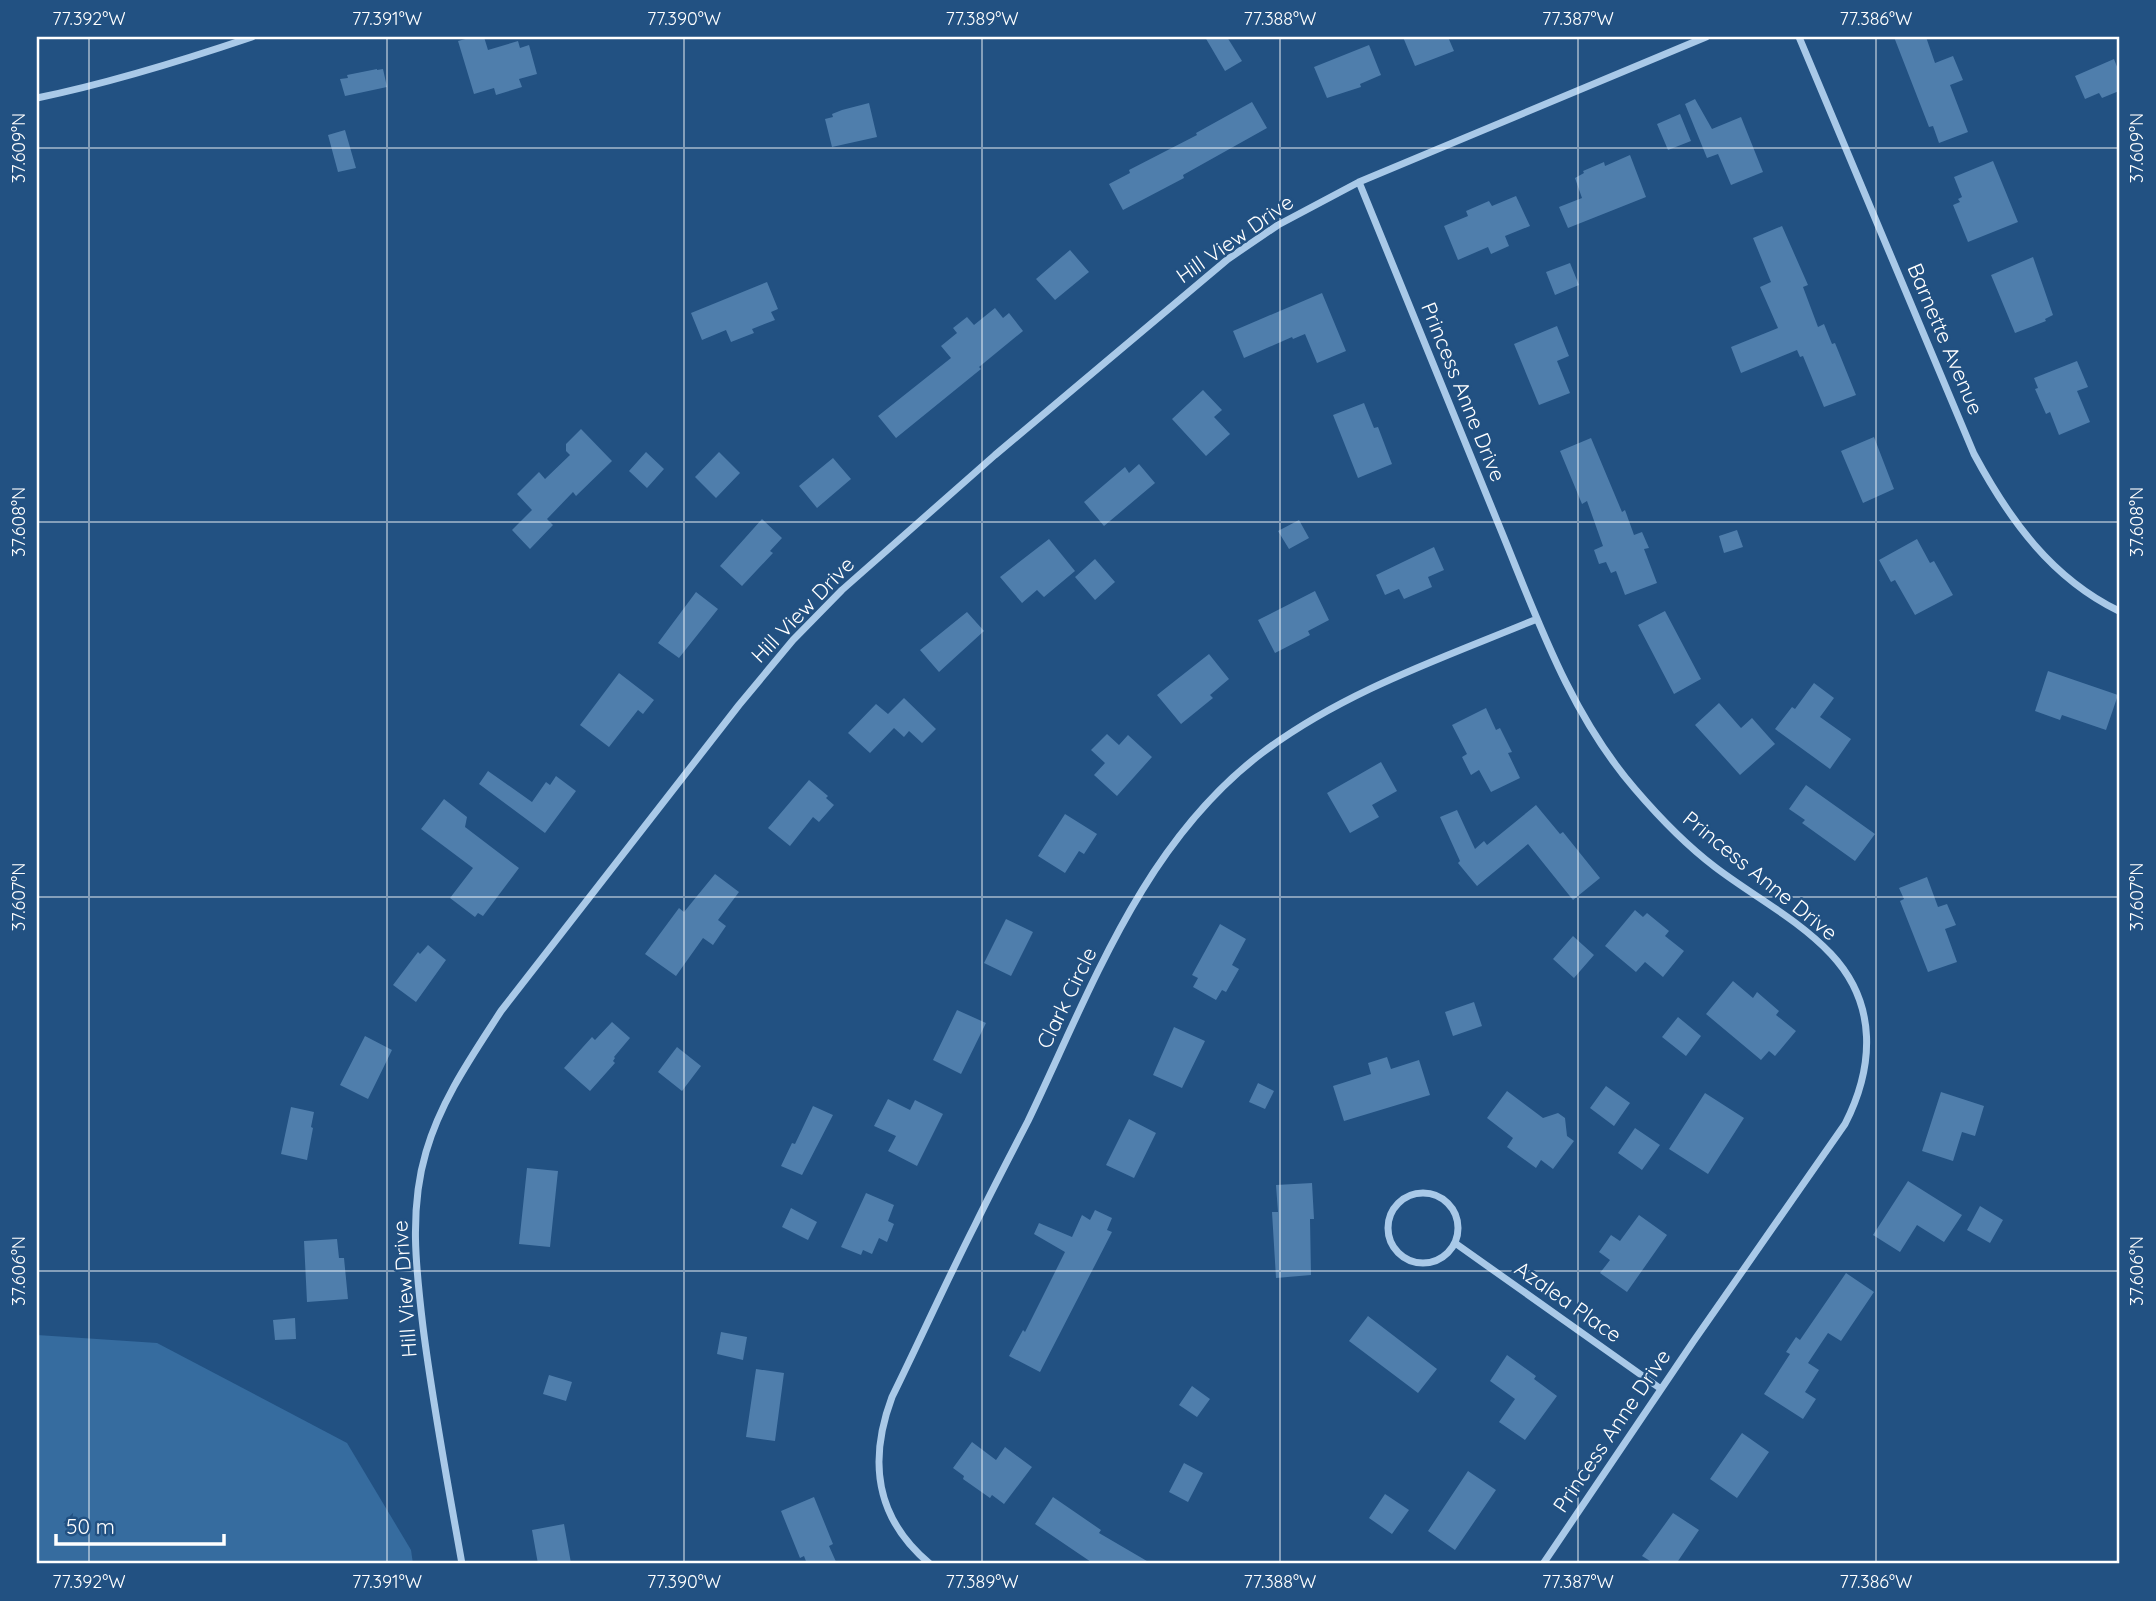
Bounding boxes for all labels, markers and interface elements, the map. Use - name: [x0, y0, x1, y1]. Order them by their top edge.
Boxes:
- text: 77.392°W: [52, 7, 126, 30]
- text: 77.391°W: [352, 7, 422, 30]
- text: 77.390°W: [647, 7, 721, 30]
- text: 77.389°W: [945, 7, 1019, 30]
- text: 77.388°W: [1244, 7, 1316, 30]
- text: 77.387°W: [1542, 7, 1614, 30]
- text: 77.386°W: [1840, 7, 1912, 30]
- text: 37.609°N: [7, 113, 30, 183]
- text: 37.609°N: [2125, 113, 2148, 183]
- street label: Hill View Drive: [1171, 188, 1298, 288]
- street label: Barnette Avenue: [1902, 259, 1990, 418]
- street label: Princess Anne Drive: [1416, 298, 1512, 485]
- text: 37.608°N: [7, 487, 30, 557]
- text: 37.608°N: [2125, 487, 2148, 557]
- street label: Hill View Drive: [745, 551, 859, 668]
- street label: Princess Anne Drive: [1678, 805, 1843, 946]
- text: 37.607°N: [7, 863, 30, 931]
- text: 37.607°N: [2125, 863, 2148, 931]
- street label: Clark Circle: [1030, 943, 1102, 1052]
- street label: Hill View Drive: [386, 1220, 422, 1359]
- text: 37.606°N: [7, 1236, 30, 1306]
- text: 37.606°N: [2125, 1236, 2148, 1306]
- street label: Azalea Place: [1510, 1255, 1627, 1347]
- street label: Princess Anne Drive: [1547, 1344, 1675, 1517]
- scale bar: [56, 1503, 224, 1547]
- text: 50 m: [66, 1513, 115, 1539]
- text: 77.392°W: [52, 1570, 126, 1593]
- text: 77.391°W: [352, 1570, 422, 1593]
- text: 77.390°W: [647, 1570, 721, 1593]
- text: 77.389°W: [945, 1570, 1019, 1593]
- text: 77.388°W: [1244, 1570, 1316, 1593]
- text: 77.387°W: [1542, 1570, 1614, 1593]
- text: 77.386°W: [1840, 1570, 1912, 1593]

